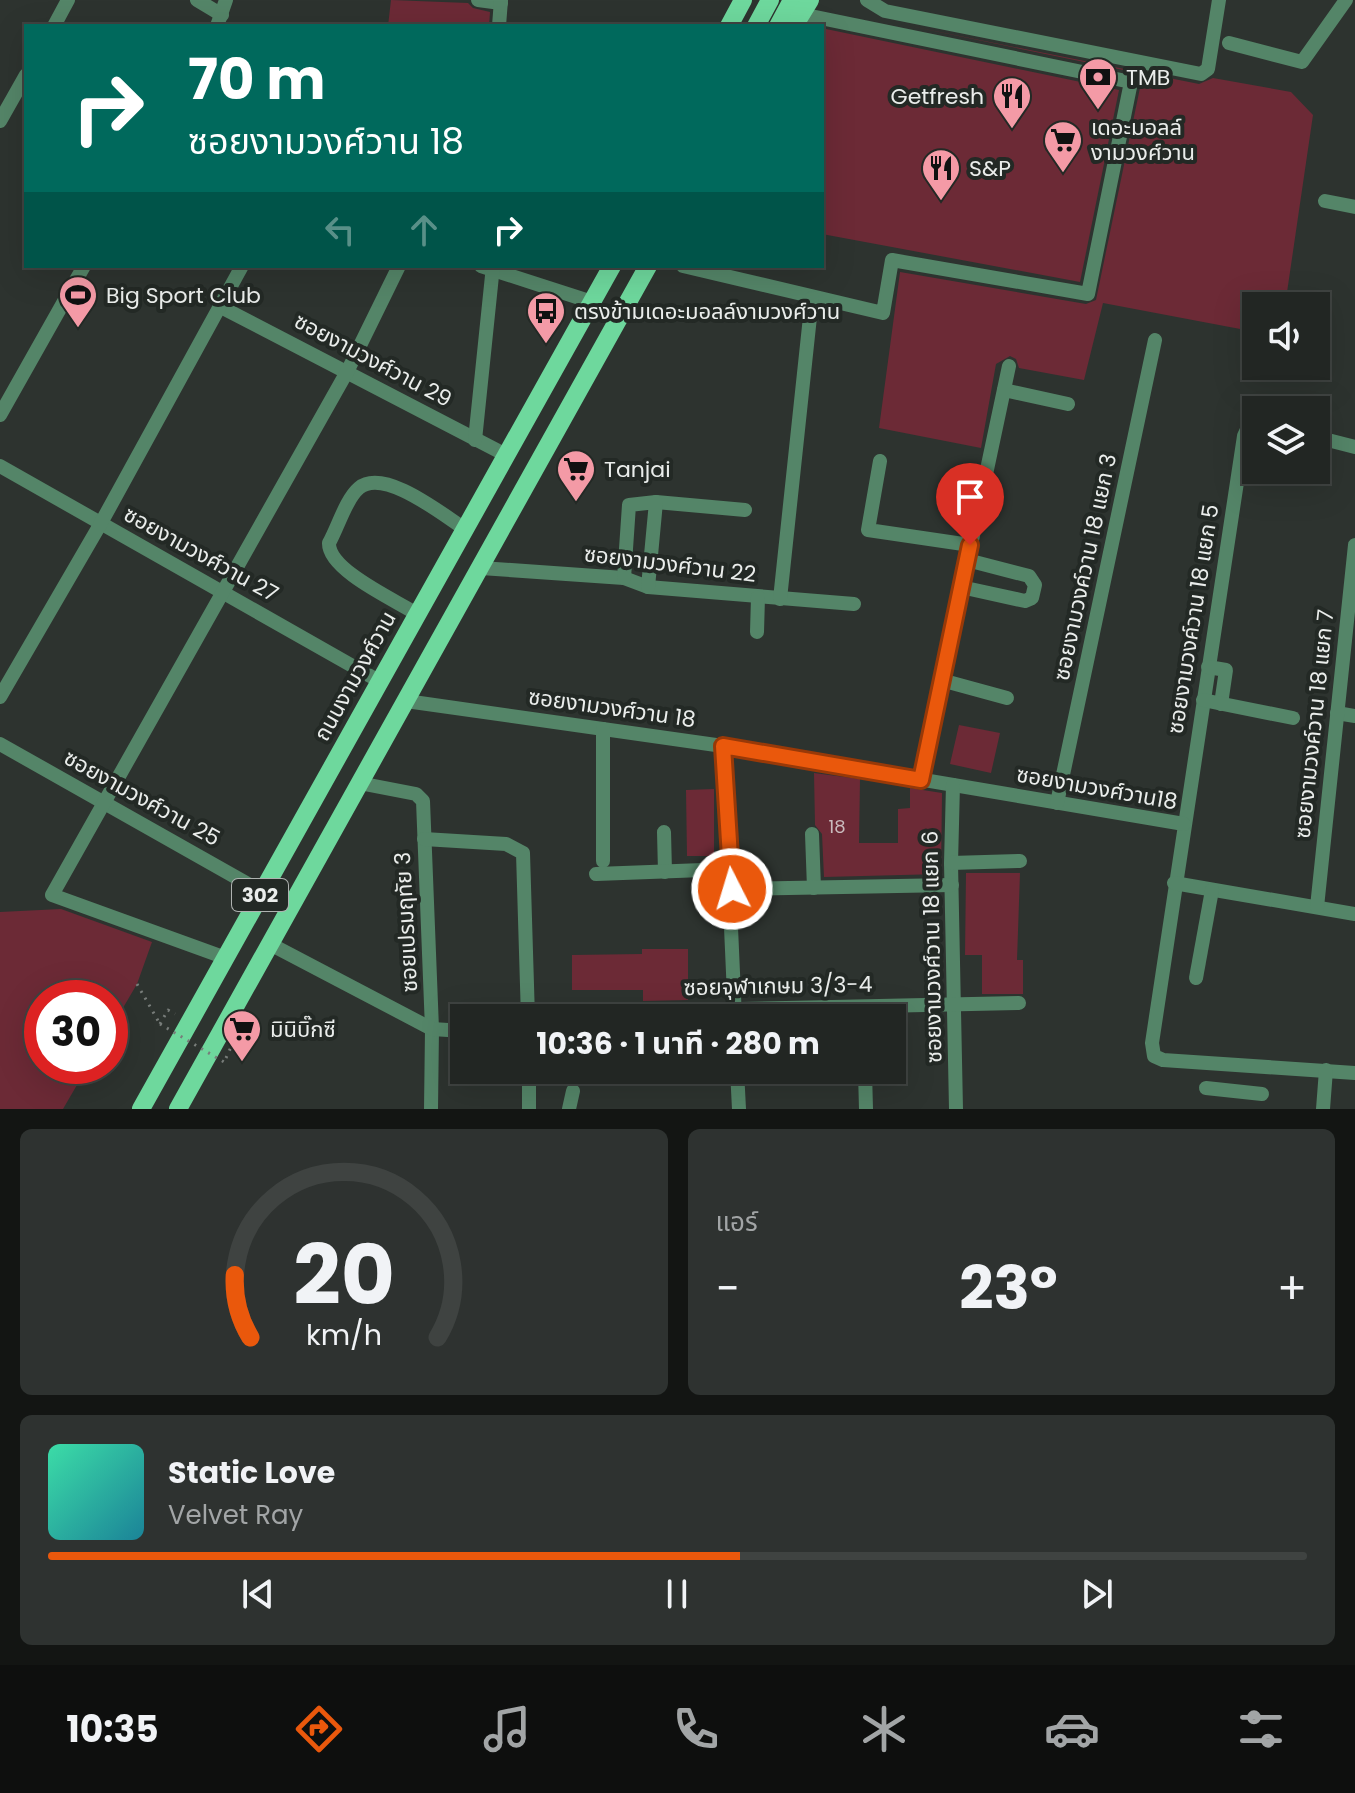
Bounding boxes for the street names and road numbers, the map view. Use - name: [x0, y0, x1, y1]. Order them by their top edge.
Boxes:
- street label: ซอยงามวงศ์วาน 29: [289, 305, 457, 415]
- street label: ซอยงามวงค์วาน 18 แยก 3: [1046, 451, 1124, 683]
- street label: ซอยงามวงศ์วาน 27: [118, 499, 284, 609]
- street label: ซอยงามวงค์วาน 18 แยก 5: [1160, 502, 1226, 736]
- street label: ซอยงามวงศ์วาน 22: [582, 538, 758, 590]
- street label: ถนนงามวงศ์วาน: [306, 605, 404, 747]
- street label: ซอยงามวงค์วาน 18 แยก 7: [1287, 608, 1341, 840]
- street label: ซอยงามวงศ์วาน 18: [526, 681, 698, 735]
- street label: ซอยงามวงศ์วาน 25: [58, 742, 226, 854]
- street label: ซอยงามวงศ์วาน18: [1014, 759, 1180, 817]
- street label: ซอยงามวงศ์วาน 18 แยก 6: [914, 830, 950, 1064]
- street label: ซอยเปรมฤทัย 3: [387, 851, 425, 993]
- road number: 302: [232, 879, 288, 911]
- street label: ซอยจุฬาเกษม 3/3-4: [683, 969, 873, 1003]

